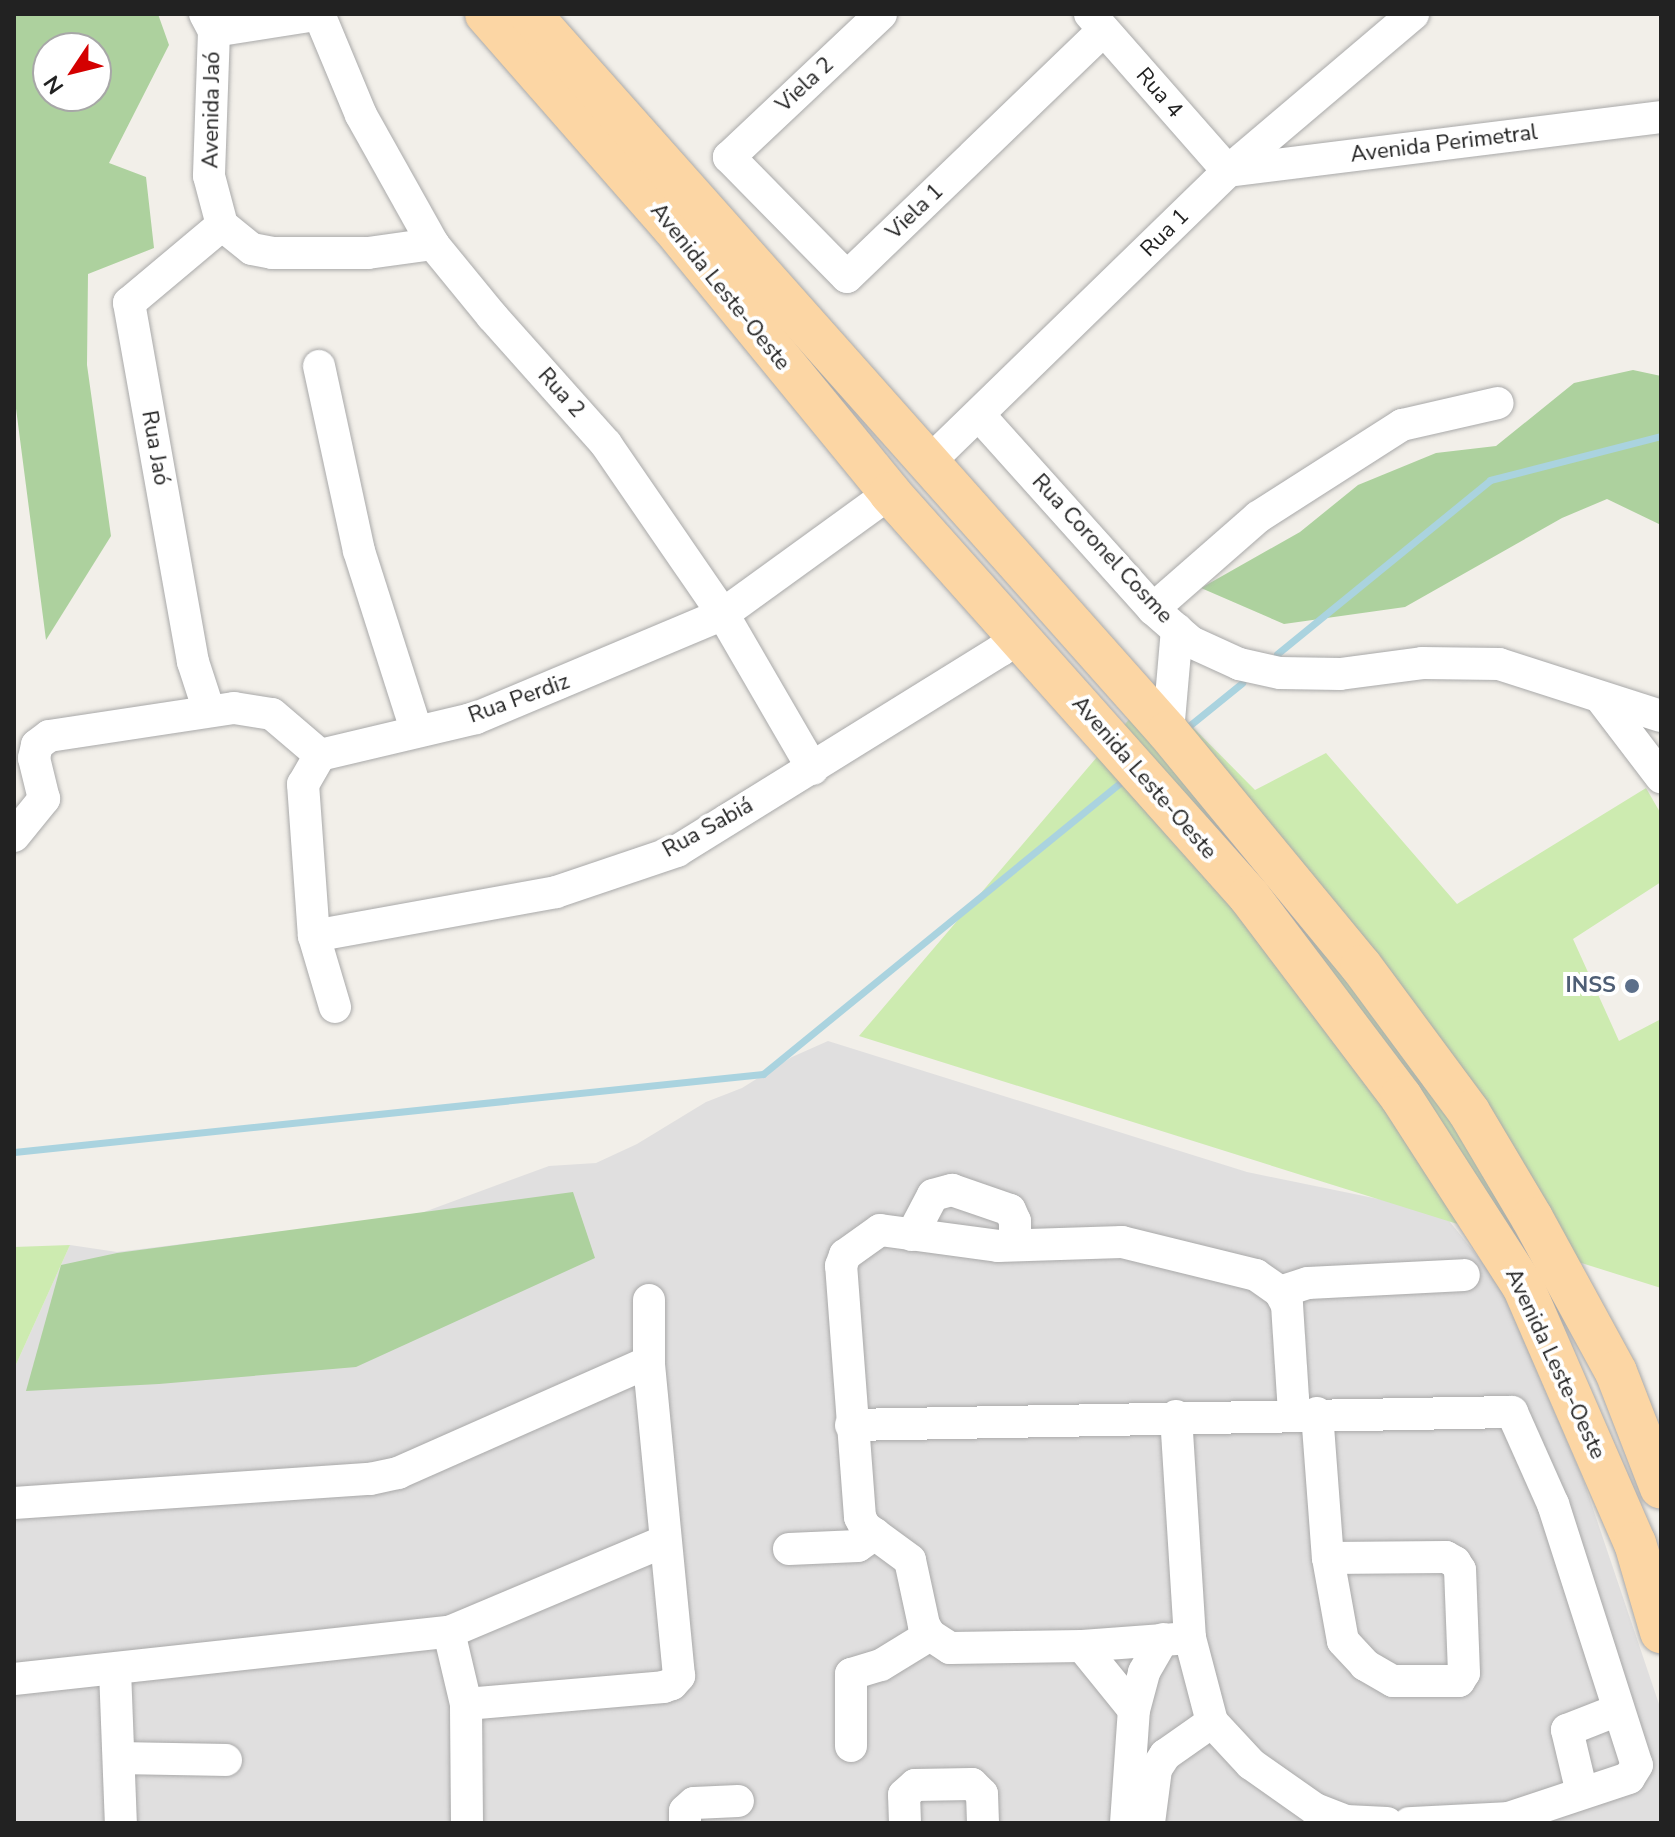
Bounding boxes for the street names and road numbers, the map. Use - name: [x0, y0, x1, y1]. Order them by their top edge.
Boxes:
- street label: Avenida Jaó: [198, 51, 226, 169]
- street label: Viela 2: [771, 52, 839, 118]
- street label: Rua 4: [1130, 63, 1188, 123]
- street label: Avenida Perimetral: [1349, 119, 1539, 169]
- street label: Viela 1: [881, 179, 949, 245]
- street label: Avenida Leste-Oeste: [645, 198, 795, 376]
- street label: Rua 1: [1135, 203, 1195, 263]
- street label: Rua 2: [532, 363, 590, 423]
- street label: Rua Jaó: [135, 409, 175, 487]
- street label: Rua Coronel Cosme: [1026, 469, 1178, 629]
- street label: Rua Perdiz: [465, 669, 573, 729]
- street label: Avenida Leste-Oeste: [1066, 691, 1222, 865]
- street label: Rua Sabiá: [658, 792, 758, 864]
- street label: Avenida Leste-Oeste: [1499, 1264, 1611, 1464]

